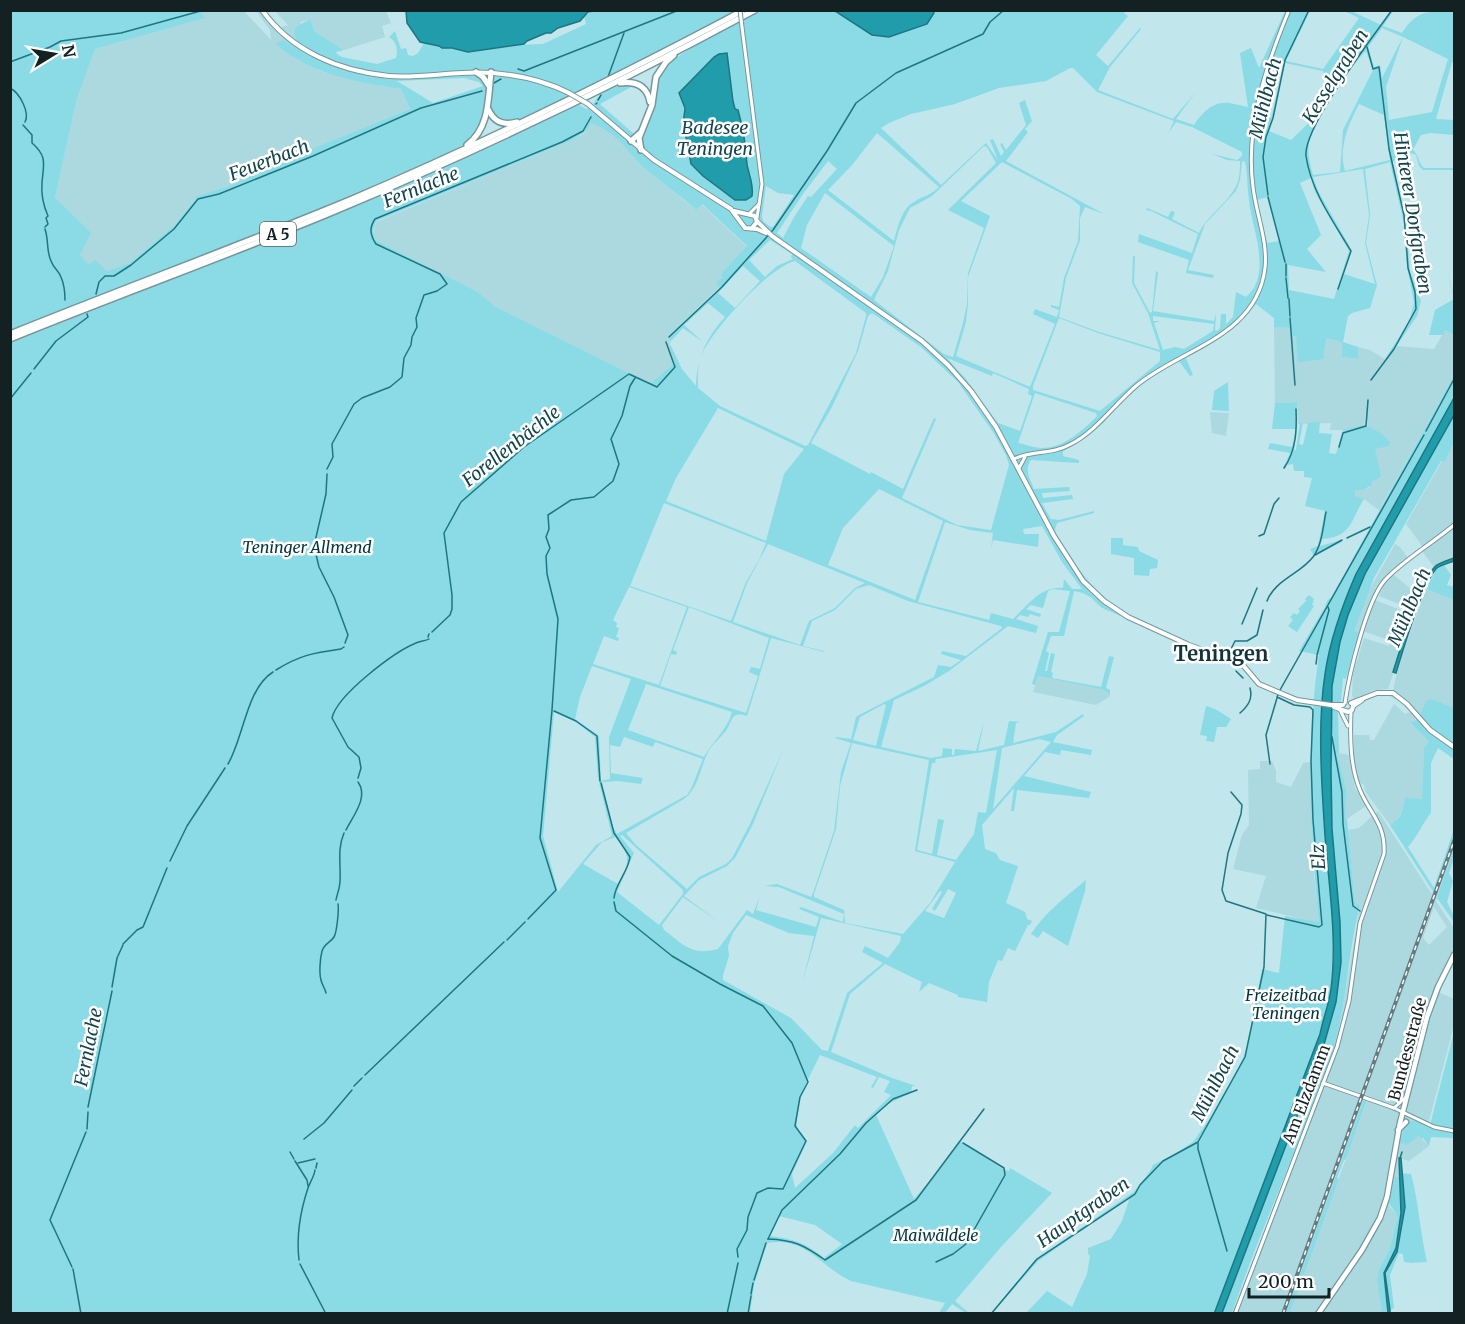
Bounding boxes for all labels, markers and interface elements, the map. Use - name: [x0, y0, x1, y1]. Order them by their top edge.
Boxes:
- north arrow: [24, 24, 84, 84]
- water label: Kesselgraben: [1296, 25, 1373, 128]
- text: N: [58, 43, 80, 60]
- water label: Mühlbach: [1244, 55, 1286, 142]
- water label: Badesee Teningen: [677, 116, 753, 160]
- water label: Hinterer Dorfgraben: [1389, 129, 1437, 296]
- water label: Feuerbach: [225, 134, 312, 186]
- water label: Fernlache: [379, 161, 462, 213]
- road number: A 5: [260, 222, 296, 246]
- water label: Forellenbächle: [457, 401, 565, 492]
- park label: Teninger Allmend: [242, 537, 372, 557]
- water label: Mühlbach: [1382, 564, 1436, 650]
- district label: Teningen: [1174, 641, 1269, 666]
- water label: Elz: [1306, 843, 1330, 870]
- park label: Freizeitbad Teningen: [1244, 985, 1327, 1023]
- street label: Bundesstraße: [1384, 995, 1430, 1103]
- water label: Fernlache: [69, 1006, 107, 1089]
- water label: Mühlbach: [1186, 1041, 1244, 1126]
- street label: Am Elzdamm: [1277, 1041, 1334, 1148]
- water label: Hauptgraben: [1032, 1172, 1134, 1253]
- park label: Maiwäldele: [892, 1225, 979, 1245]
- scale bar: [1249, 1261, 1328, 1299]
- text: 200 m: [1258, 1270, 1314, 1293]

